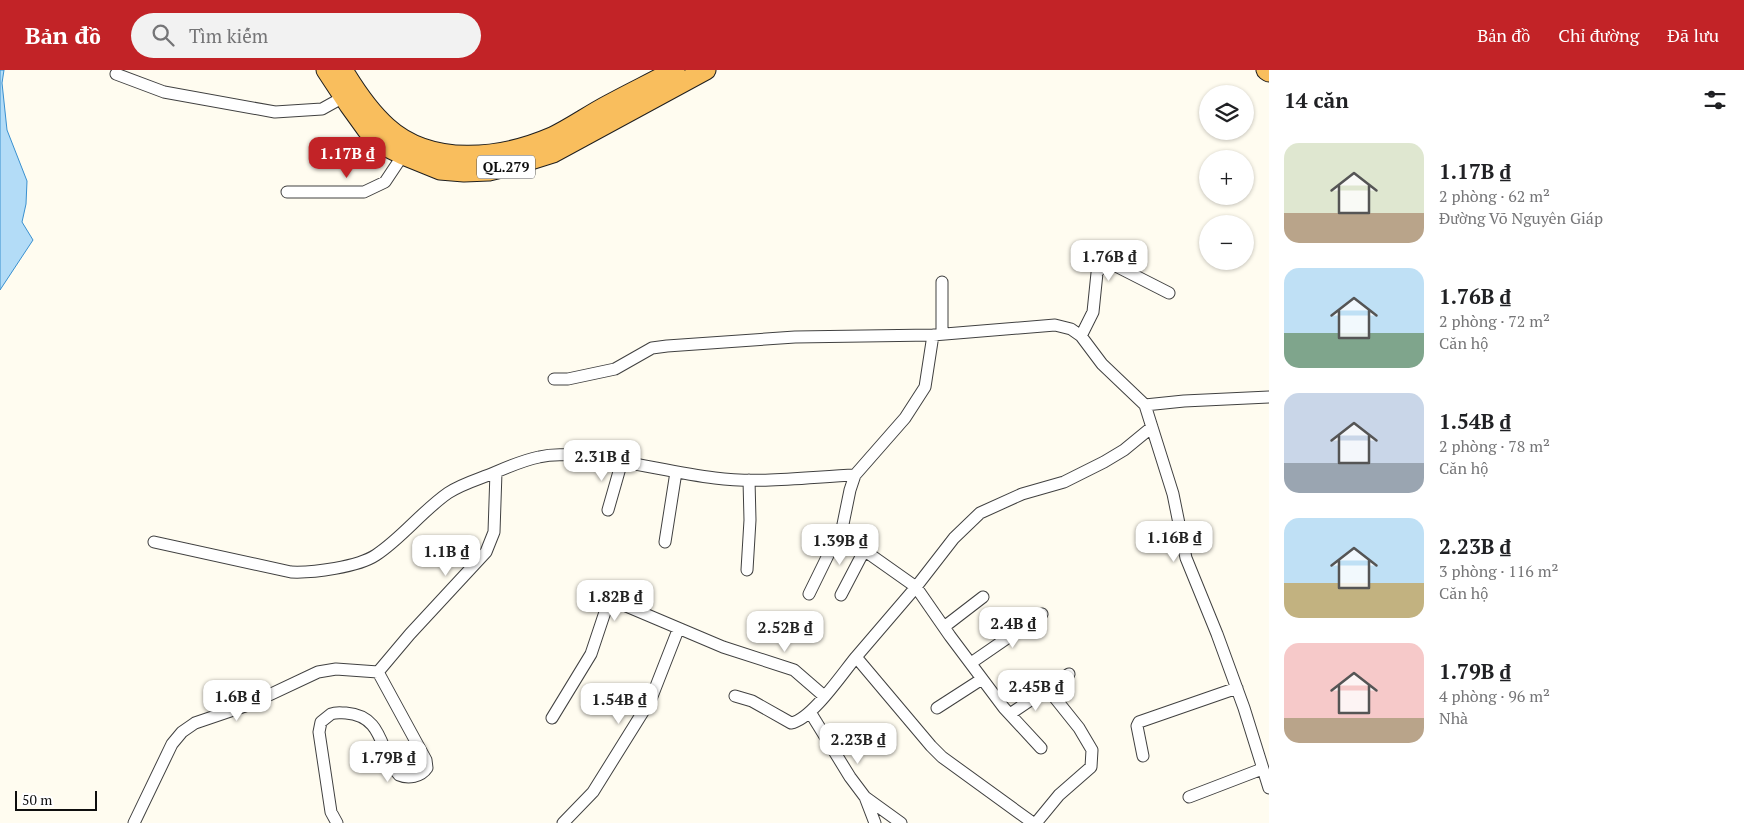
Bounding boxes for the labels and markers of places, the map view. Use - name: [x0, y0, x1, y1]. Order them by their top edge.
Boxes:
- pin: 1.17B ₫: [301, 136, 393, 179]
- pin: 1.76B ₫: [1063, 240, 1155, 282]
- pin: 2.31B ₫: [556, 440, 648, 482]
- pin: 1.16B ₫: [1128, 520, 1220, 563]
- pin: 1.39B ₫: [794, 524, 886, 566]
- pin: 1.1B ₫: [405, 534, 487, 577]
- pin: 1.82B ₫: [569, 580, 661, 622]
- pin: 2.4B ₫: [972, 606, 1054, 649]
- pin: 2.52B ₫: [739, 610, 831, 653]
- pin: 2.45B ₫: [990, 670, 1082, 712]
- pin: 1.6B ₫: [196, 680, 278, 722]
- pin: 1.54B ₫: [573, 682, 665, 725]
- pin: 2.23B ₫: [812, 722, 904, 765]
- pin: 1.79B ₫: [342, 740, 434, 783]

